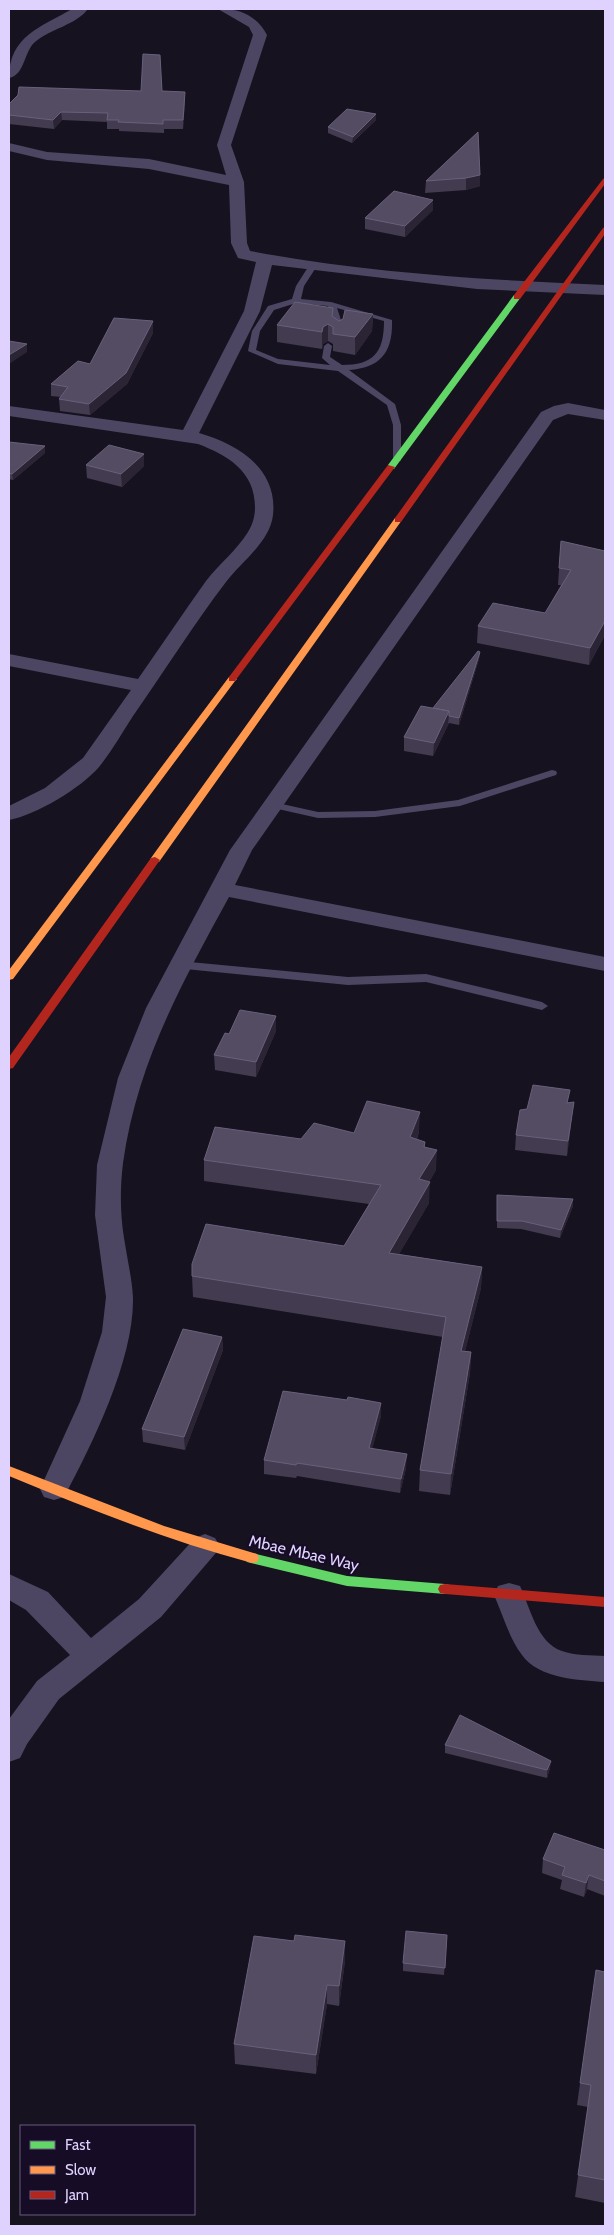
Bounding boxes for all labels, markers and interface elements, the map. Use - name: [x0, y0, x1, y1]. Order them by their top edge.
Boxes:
- street label: Mbae Mbae Way: [247, 1531, 361, 1575]
- legend: [20, 2125, 195, 2215]
- text: Fast: [65, 2136, 90, 2154]
- text: Slow: [65, 2161, 96, 2179]
- text: Jam: [64, 2186, 89, 2204]

